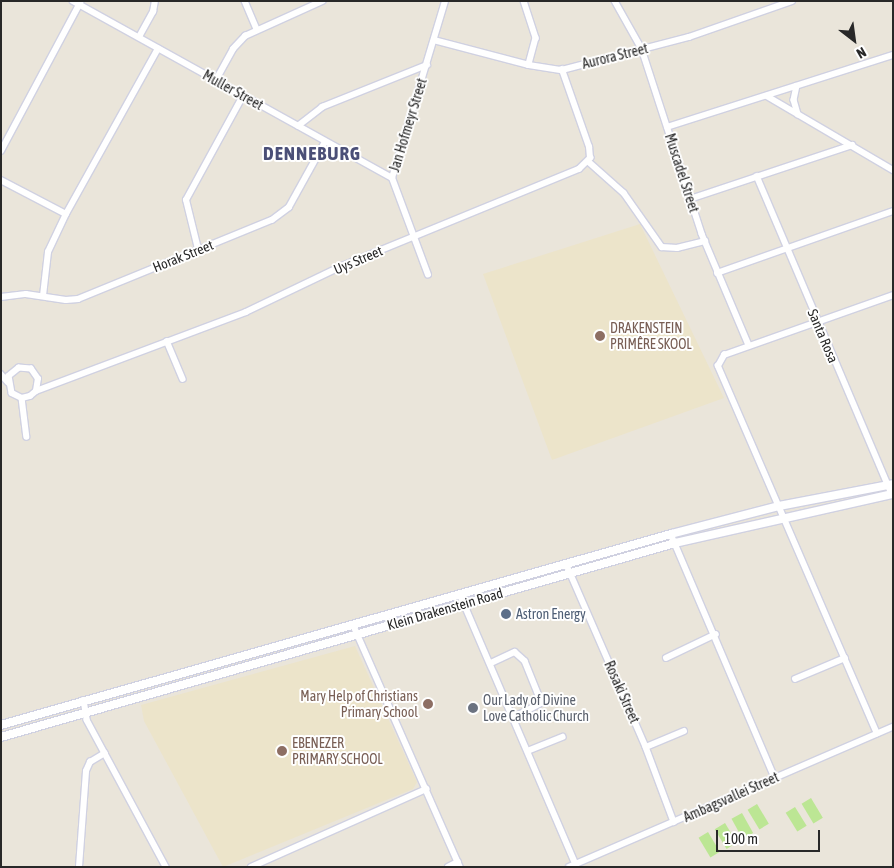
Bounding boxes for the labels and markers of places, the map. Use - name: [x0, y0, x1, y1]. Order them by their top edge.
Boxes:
- place label: DRAKENSTEIN PRIMÊRE SKOOL: [610, 320, 692, 352]
- marker: DRAKENSTEIN PRIMÊRE SKOOL: [594, 330, 606, 342]
- place label: Astron Energy: [516, 606, 586, 622]
- marker: Astron Energy: [500, 608, 512, 620]
- place label: Mary Help of Christians Primary School: [300, 688, 418, 720]
- place label: Our Lady of Divine Love Catholic Church: [483, 692, 589, 724]
- marker: Mary Help of Christians Primary School: [422, 698, 434, 710]
- marker: Our Lady of Divine Love Catholic Church: [467, 702, 479, 714]
- place label: EBENEZER PRIMARY SCHOOL: [292, 735, 383, 768]
- marker: EBENEZER PRIMARY SCHOOL: [276, 745, 288, 757]

